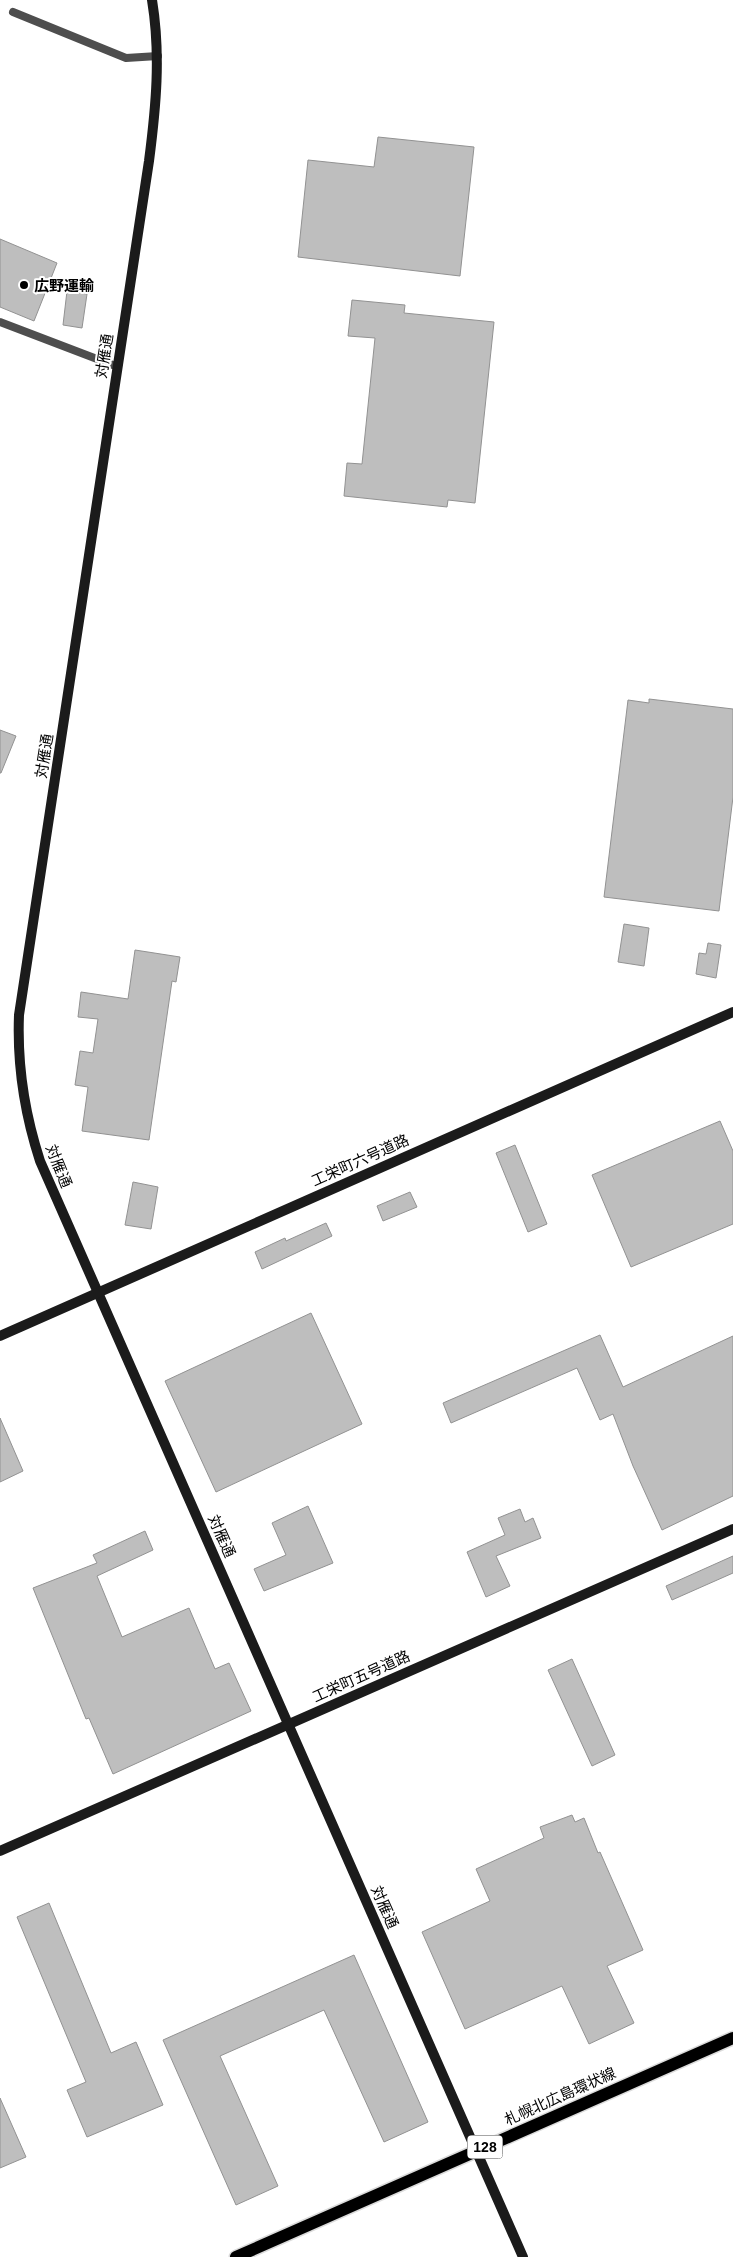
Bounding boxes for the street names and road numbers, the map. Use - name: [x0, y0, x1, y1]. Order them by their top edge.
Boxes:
- street label: 対雁通: [92, 332, 116, 380]
- street label: 対雁通: [32, 732, 56, 780]
- street label: 工栄町六号道路: [309, 1131, 411, 1189]
- street label: 対雁通: [43, 1142, 75, 1190]
- street label: 対雁通: [205, 1512, 239, 1560]
- street label: 工栄町五号道路: [310, 1647, 412, 1705]
- street label: 対雁通: [368, 1883, 402, 1931]
- street label: 札幌北広島環状線: [502, 2064, 618, 2128]
- road number: 128: [468, 2136, 502, 2158]

